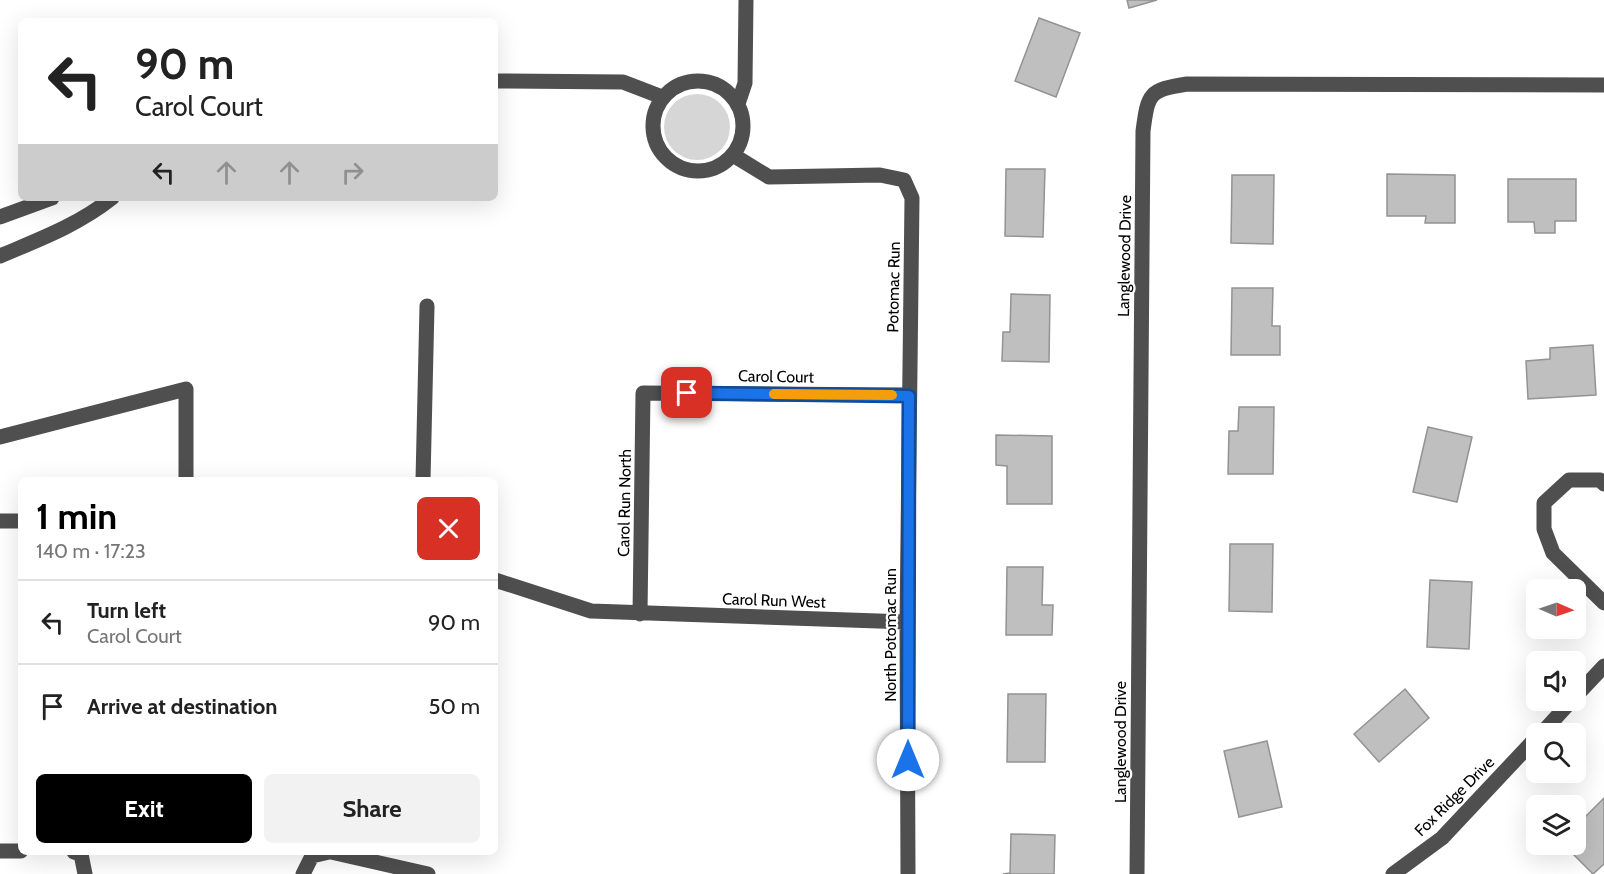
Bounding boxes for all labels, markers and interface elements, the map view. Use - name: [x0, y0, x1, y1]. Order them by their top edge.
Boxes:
- text: 90 m: [135, 38, 234, 90]
- icon: left: [36, 42, 114, 120]
- text: Carol Court: [135, 90, 263, 123]
- icon: left: [147, 156, 180, 189]
- icon: ahead: [210, 156, 243, 189]
- icon: ahead: [273, 156, 306, 189]
- icon: right: [336, 156, 369, 189]
- street label: Langlewood Drive: [1114, 195, 1135, 317]
- street label: Potomac Run: [883, 241, 904, 333]
- street label: Carol Court: [738, 366, 815, 387]
- pin: [661, 367, 712, 418]
- icon: arrive: [670, 376, 703, 409]
- street label: Carol Run North: [614, 449, 635, 557]
- text: 1 min: [36, 494, 117, 538]
- button: close: [417, 497, 480, 560]
- text: 140 m · 17:23: [36, 539, 146, 563]
- street label: North Potomac Run: [881, 568, 900, 702]
- north arrow: [1526, 579, 1586, 639]
- map controls: [1526, 579, 1586, 855]
- street label: Carol Run West: [722, 589, 827, 612]
- text: Turn left: [87, 597, 166, 624]
- icon: left: [36, 606, 69, 639]
- text: 90 m: [428, 609, 480, 636]
- text: Carol Court: [87, 624, 182, 648]
- button: sound: [1526, 651, 1586, 711]
- street label: Langlewood Drive: [1111, 681, 1130, 803]
- icon: arrive: [36, 690, 69, 723]
- text: Arrive at destination: [87, 693, 277, 720]
- text: 50 m: [428, 693, 480, 720]
- button: search: [1526, 723, 1586, 783]
- position arrow: [876, 728, 940, 792]
- street label: Fox Ridge Drive: [1411, 753, 1498, 840]
- button: Exit: [36, 774, 252, 843]
- button: Share: [264, 774, 480, 843]
- button: layers: [1526, 795, 1586, 855]

